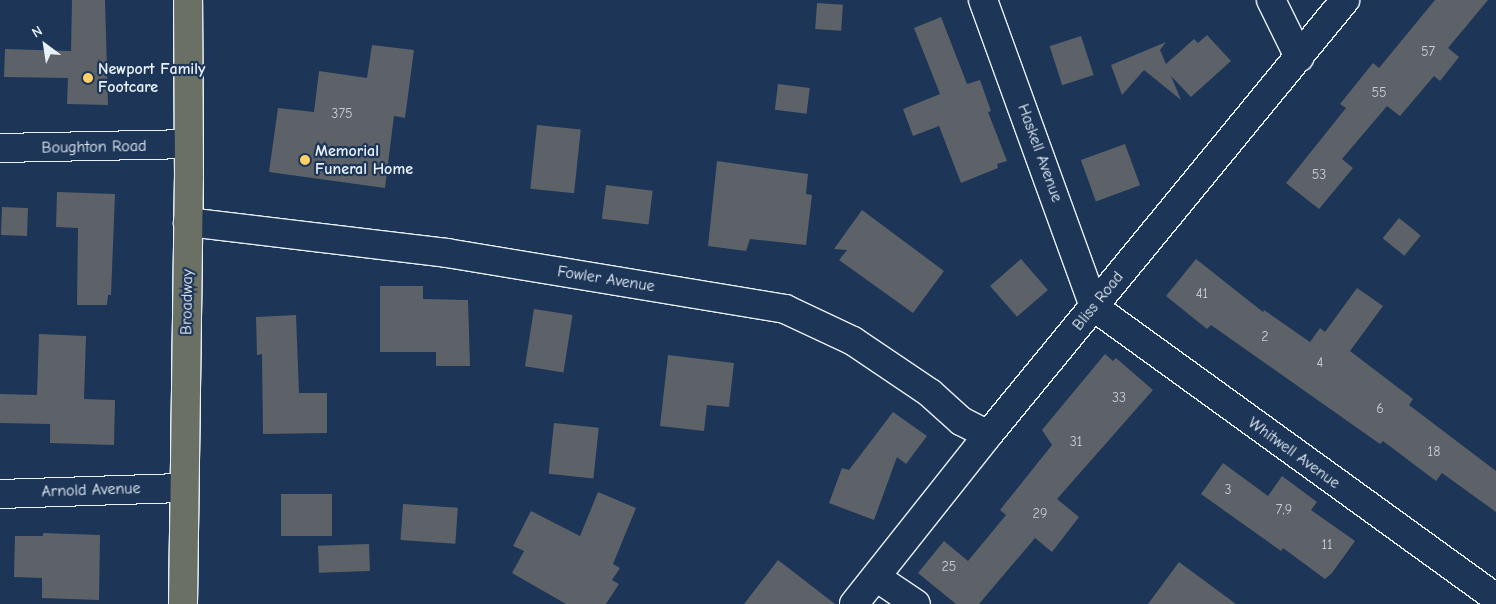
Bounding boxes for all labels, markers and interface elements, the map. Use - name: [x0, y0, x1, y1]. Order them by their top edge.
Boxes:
- north arrow: [20, 20, 70, 70]
- text: N: [29, 22, 45, 41]
- house number: 57: [1421, 44, 1435, 60]
- place label: Newport Family Footcare: [98, 59, 205, 97]
- marker: Newport Family Footcare: [82, 72, 94, 84]
- house number: 55: [1371, 85, 1387, 101]
- street label: Haskell Avenue: [1013, 101, 1067, 205]
- house number: 375: [331, 106, 353, 122]
- street label: Boughton Road: [41, 136, 147, 158]
- place label: Memorial Funeral Home: [315, 141, 413, 179]
- marker: Memorial Funeral Home: [299, 154, 311, 166]
- house number: 53: [1312, 167, 1326, 183]
- street label: Fowler Avenue: [556, 262, 656, 296]
- street label: Bliss Road: [1068, 268, 1128, 334]
- street label: Broadway: [177, 269, 197, 335]
- house number: 41: [1196, 286, 1208, 302]
- house number: 2: [1261, 329, 1269, 345]
- house number: 4: [1317, 355, 1323, 371]
- house number: 33: [1112, 390, 1126, 406]
- house number: 6: [1376, 401, 1384, 417]
- street label: Whitwell Avenue: [1244, 413, 1344, 493]
- house number: 31: [1070, 434, 1082, 450]
- house number: 18: [1428, 444, 1440, 460]
- street label: Arnold Avenue: [41, 479, 141, 501]
- house number: 3: [1224, 482, 1232, 498]
- house number: 7,9: [1276, 502, 1292, 518]
- house number: 29: [1033, 506, 1047, 522]
- house number: 11: [1321, 537, 1333, 553]
- house number: 25: [942, 559, 956, 575]

